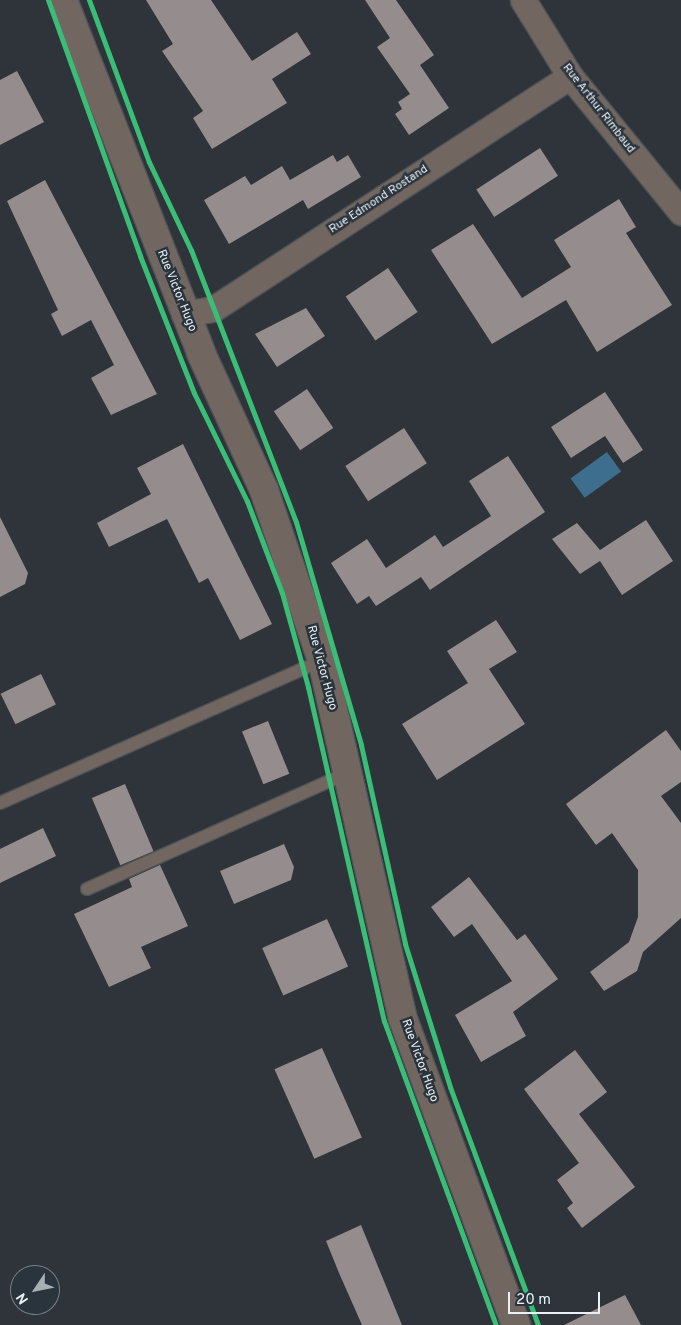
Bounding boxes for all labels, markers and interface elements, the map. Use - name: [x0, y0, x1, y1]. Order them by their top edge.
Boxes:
- street label: Rue Arthur Rimbaud: [558, 61, 638, 157]
- street label: Rue Edmond Rostand: [327, 163, 431, 237]
- street label: Rue Victor Hugo: [153, 248, 199, 334]
- street label: Rue Victor Hugo: [303, 624, 339, 712]
- street label: Rue Victor Hugo: [397, 1017, 441, 1105]
- north arrow: [10, 1265, 60, 1315]
- scale bar: [511, 1282, 604, 1314]
- text: N: [13, 1289, 33, 1307]
- text: 20 m: [516, 1291, 551, 1310]

